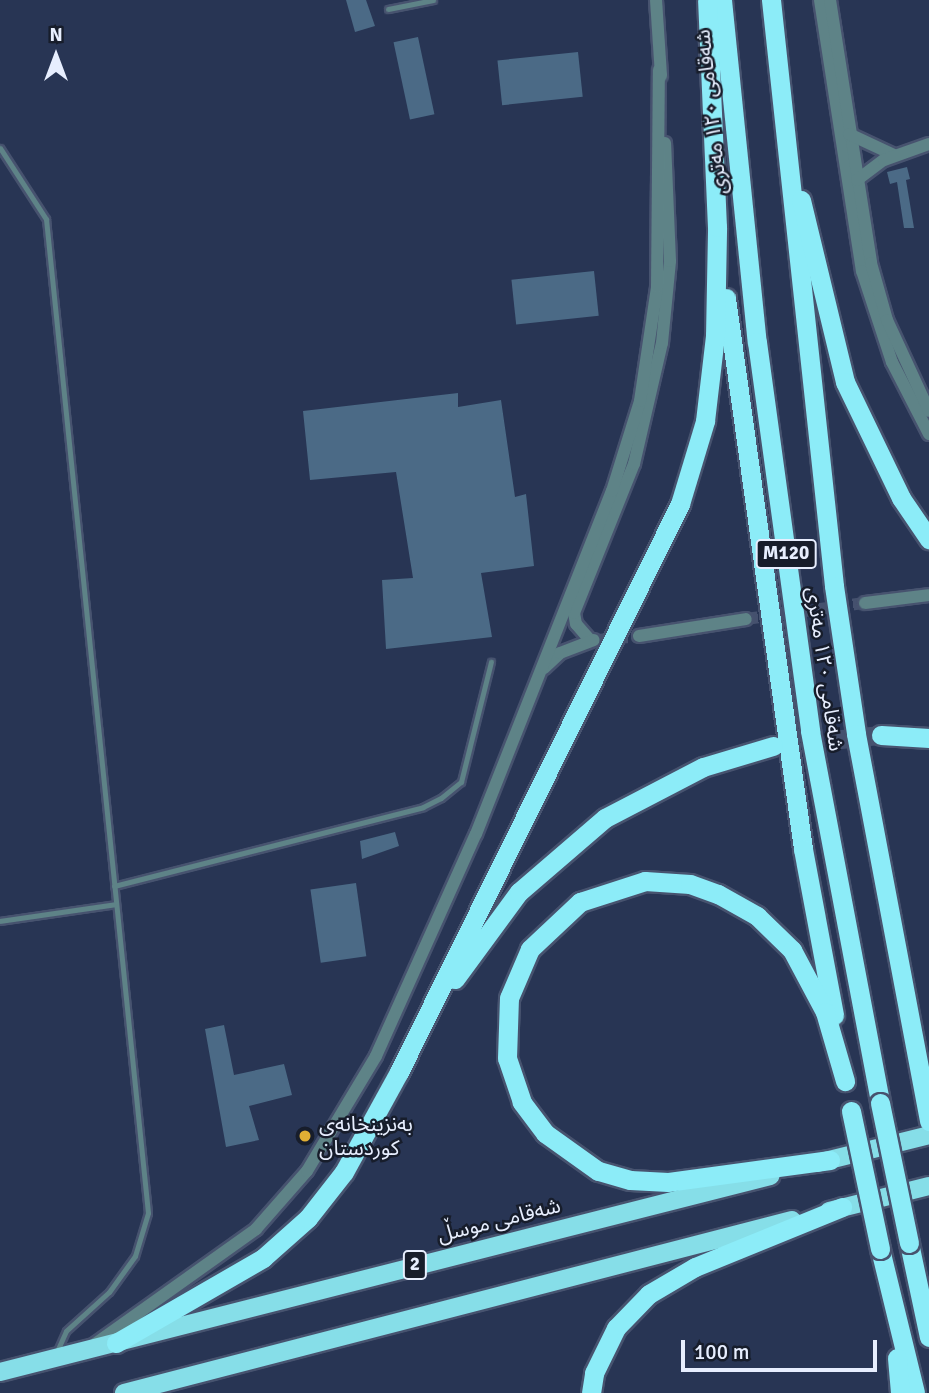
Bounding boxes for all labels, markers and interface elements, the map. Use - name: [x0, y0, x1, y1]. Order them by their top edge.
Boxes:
- north arrow: [21, 21, 91, 91]
- text: N: [49, 23, 63, 47]
- street label: شەقامی ١٢٠ مەتری: [690, 28, 732, 196]
- road number: M120: [754, 538, 818, 569]
- street label: شەقامی ١٢٠ مەتری: [801, 585, 849, 753]
- place label: بەنزینخانەی کوردستان: [319, 1111, 413, 1161]
- marker: بەنزینخانەی کوردستان: [297, 1128, 313, 1144]
- street label: شەقامی موسڵ: [435, 1193, 563, 1247]
- road number: 2: [403, 1250, 427, 1280]
- scale bar: [684, 1326, 880, 1370]
- text: 100 m: [694, 1339, 749, 1365]

